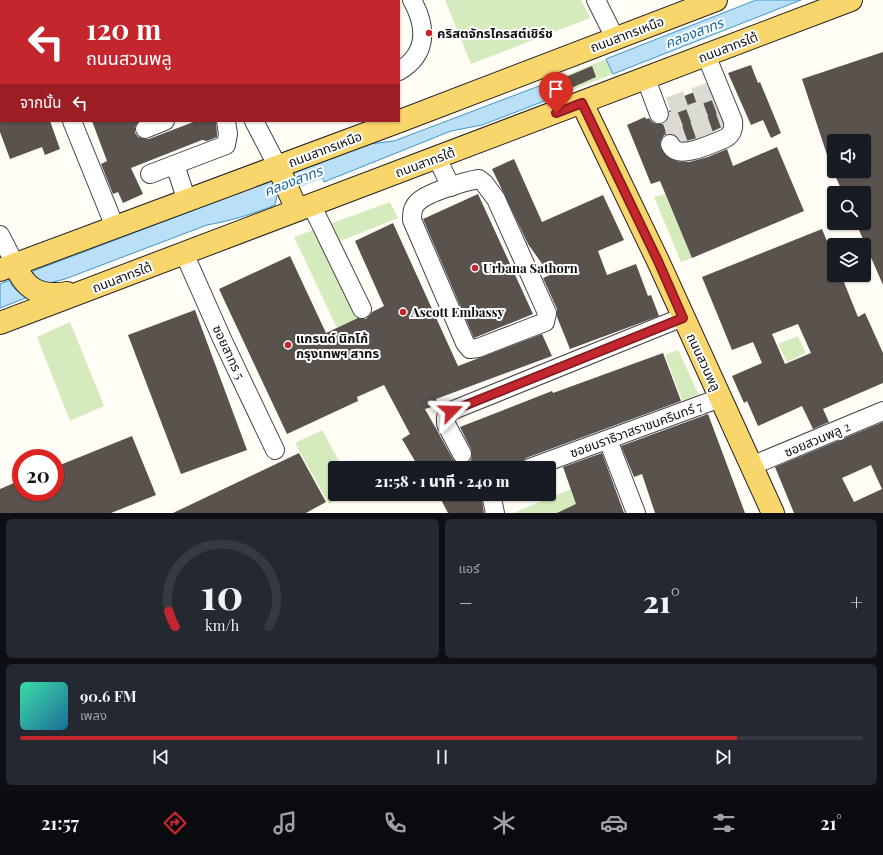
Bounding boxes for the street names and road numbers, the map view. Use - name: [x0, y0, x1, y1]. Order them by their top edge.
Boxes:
- street label: ถนนสาทรเหนือ: [588, 12, 666, 55]
- street label: ถนนสาทรใต้: [696, 27, 760, 66]
- street label: ถนนสาทรเหนือ: [286, 127, 364, 170]
- street label: ถนนสาทรใต้: [392, 143, 457, 180]
- street label: ถนนสาทรใต้: [90, 257, 154, 296]
- street label: ซอยสาทร 5: [209, 322, 249, 382]
- street label: ถนนสวนพลู: [684, 330, 725, 393]
- street label: ซอยนราธิวาสราชนครินทร์ 7: [567, 396, 705, 460]
- street label: ซอยสวนพลู 2: [781, 417, 852, 460]

